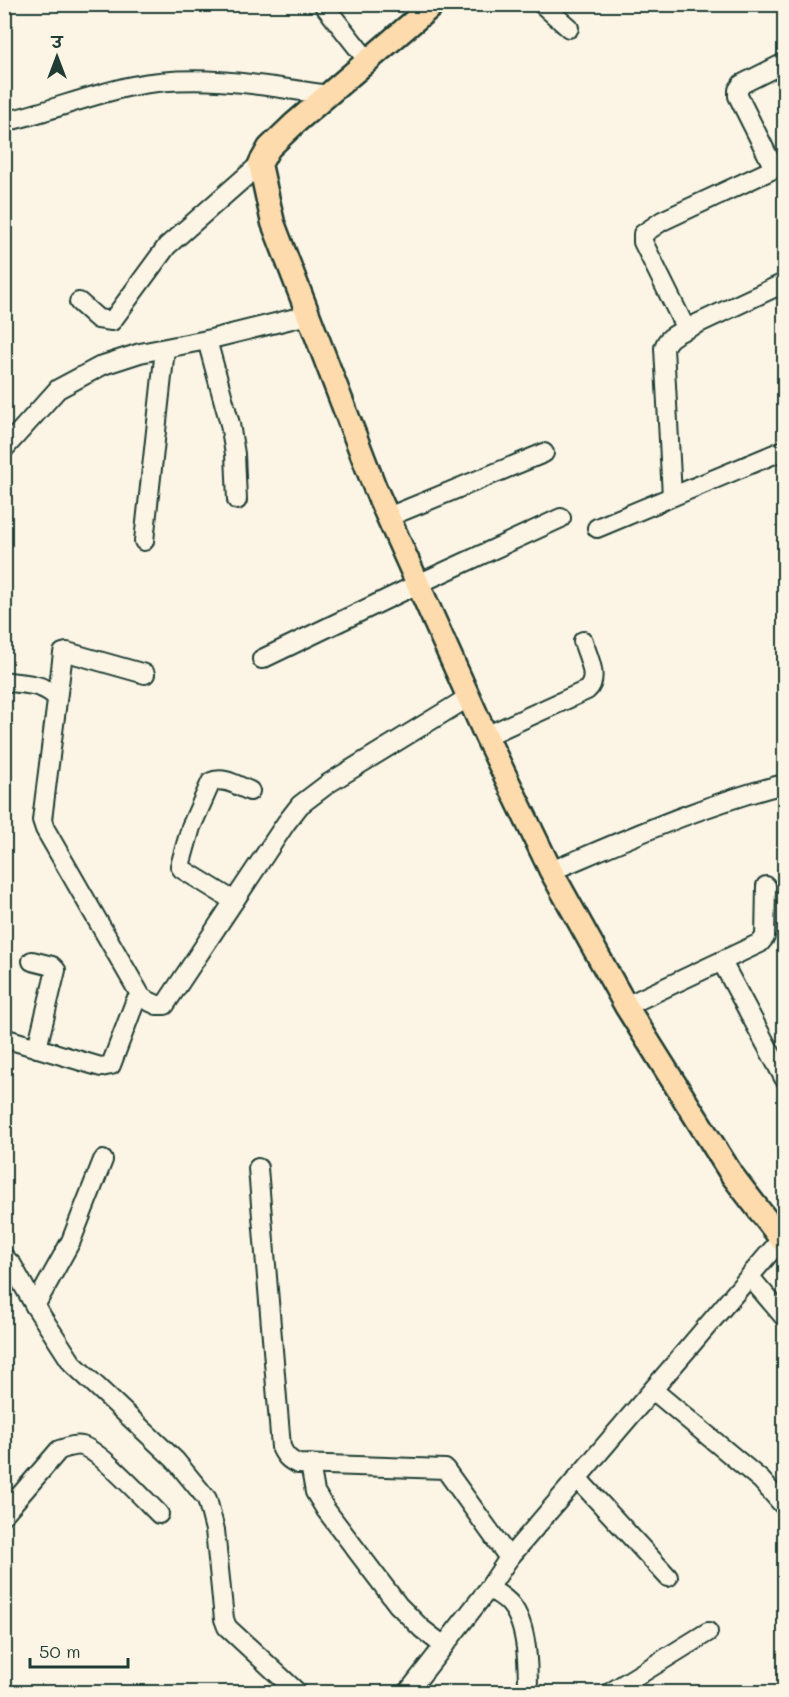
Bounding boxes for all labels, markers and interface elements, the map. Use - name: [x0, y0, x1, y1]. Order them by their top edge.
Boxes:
- north arrow: [27, 27, 87, 87]
- text: उ: [50, 31, 64, 52]
- scale bar: [30, 1631, 128, 1669]
- text: 50 m: [39, 1639, 81, 1663]

